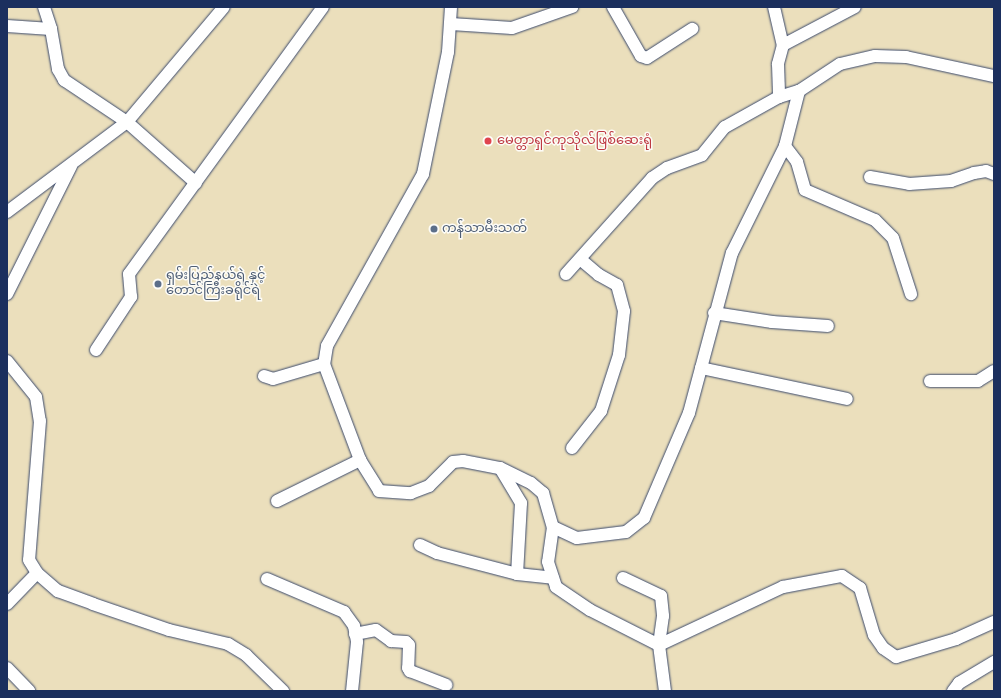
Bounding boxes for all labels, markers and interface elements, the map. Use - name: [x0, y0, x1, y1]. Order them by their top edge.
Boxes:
- place label: မေတ္တာရှင်ကုသိုလ်ဖြစ်ဆေးရုံ: [497, 133, 652, 149]
- marker: မေတ္တာရှင်ကုသိုလ်ဖြစ်ဆေးရုံ: [482, 135, 494, 147]
- place label: ကန်သာမီးသတ်: [442, 221, 527, 237]
- marker: ကန်သာမီးသတ်: [429, 224, 439, 234]
- place label: ရှမ်းပြည်နယ်ရဲ နှင့် တောင်ကြီးခရိုင်ရဲ: [166, 269, 265, 300]
- marker: ရှမ်းပြည်နယ်ရဲ နှင့် တောင်ကြီးခရိုင်ရဲ: [153, 279, 163, 289]

